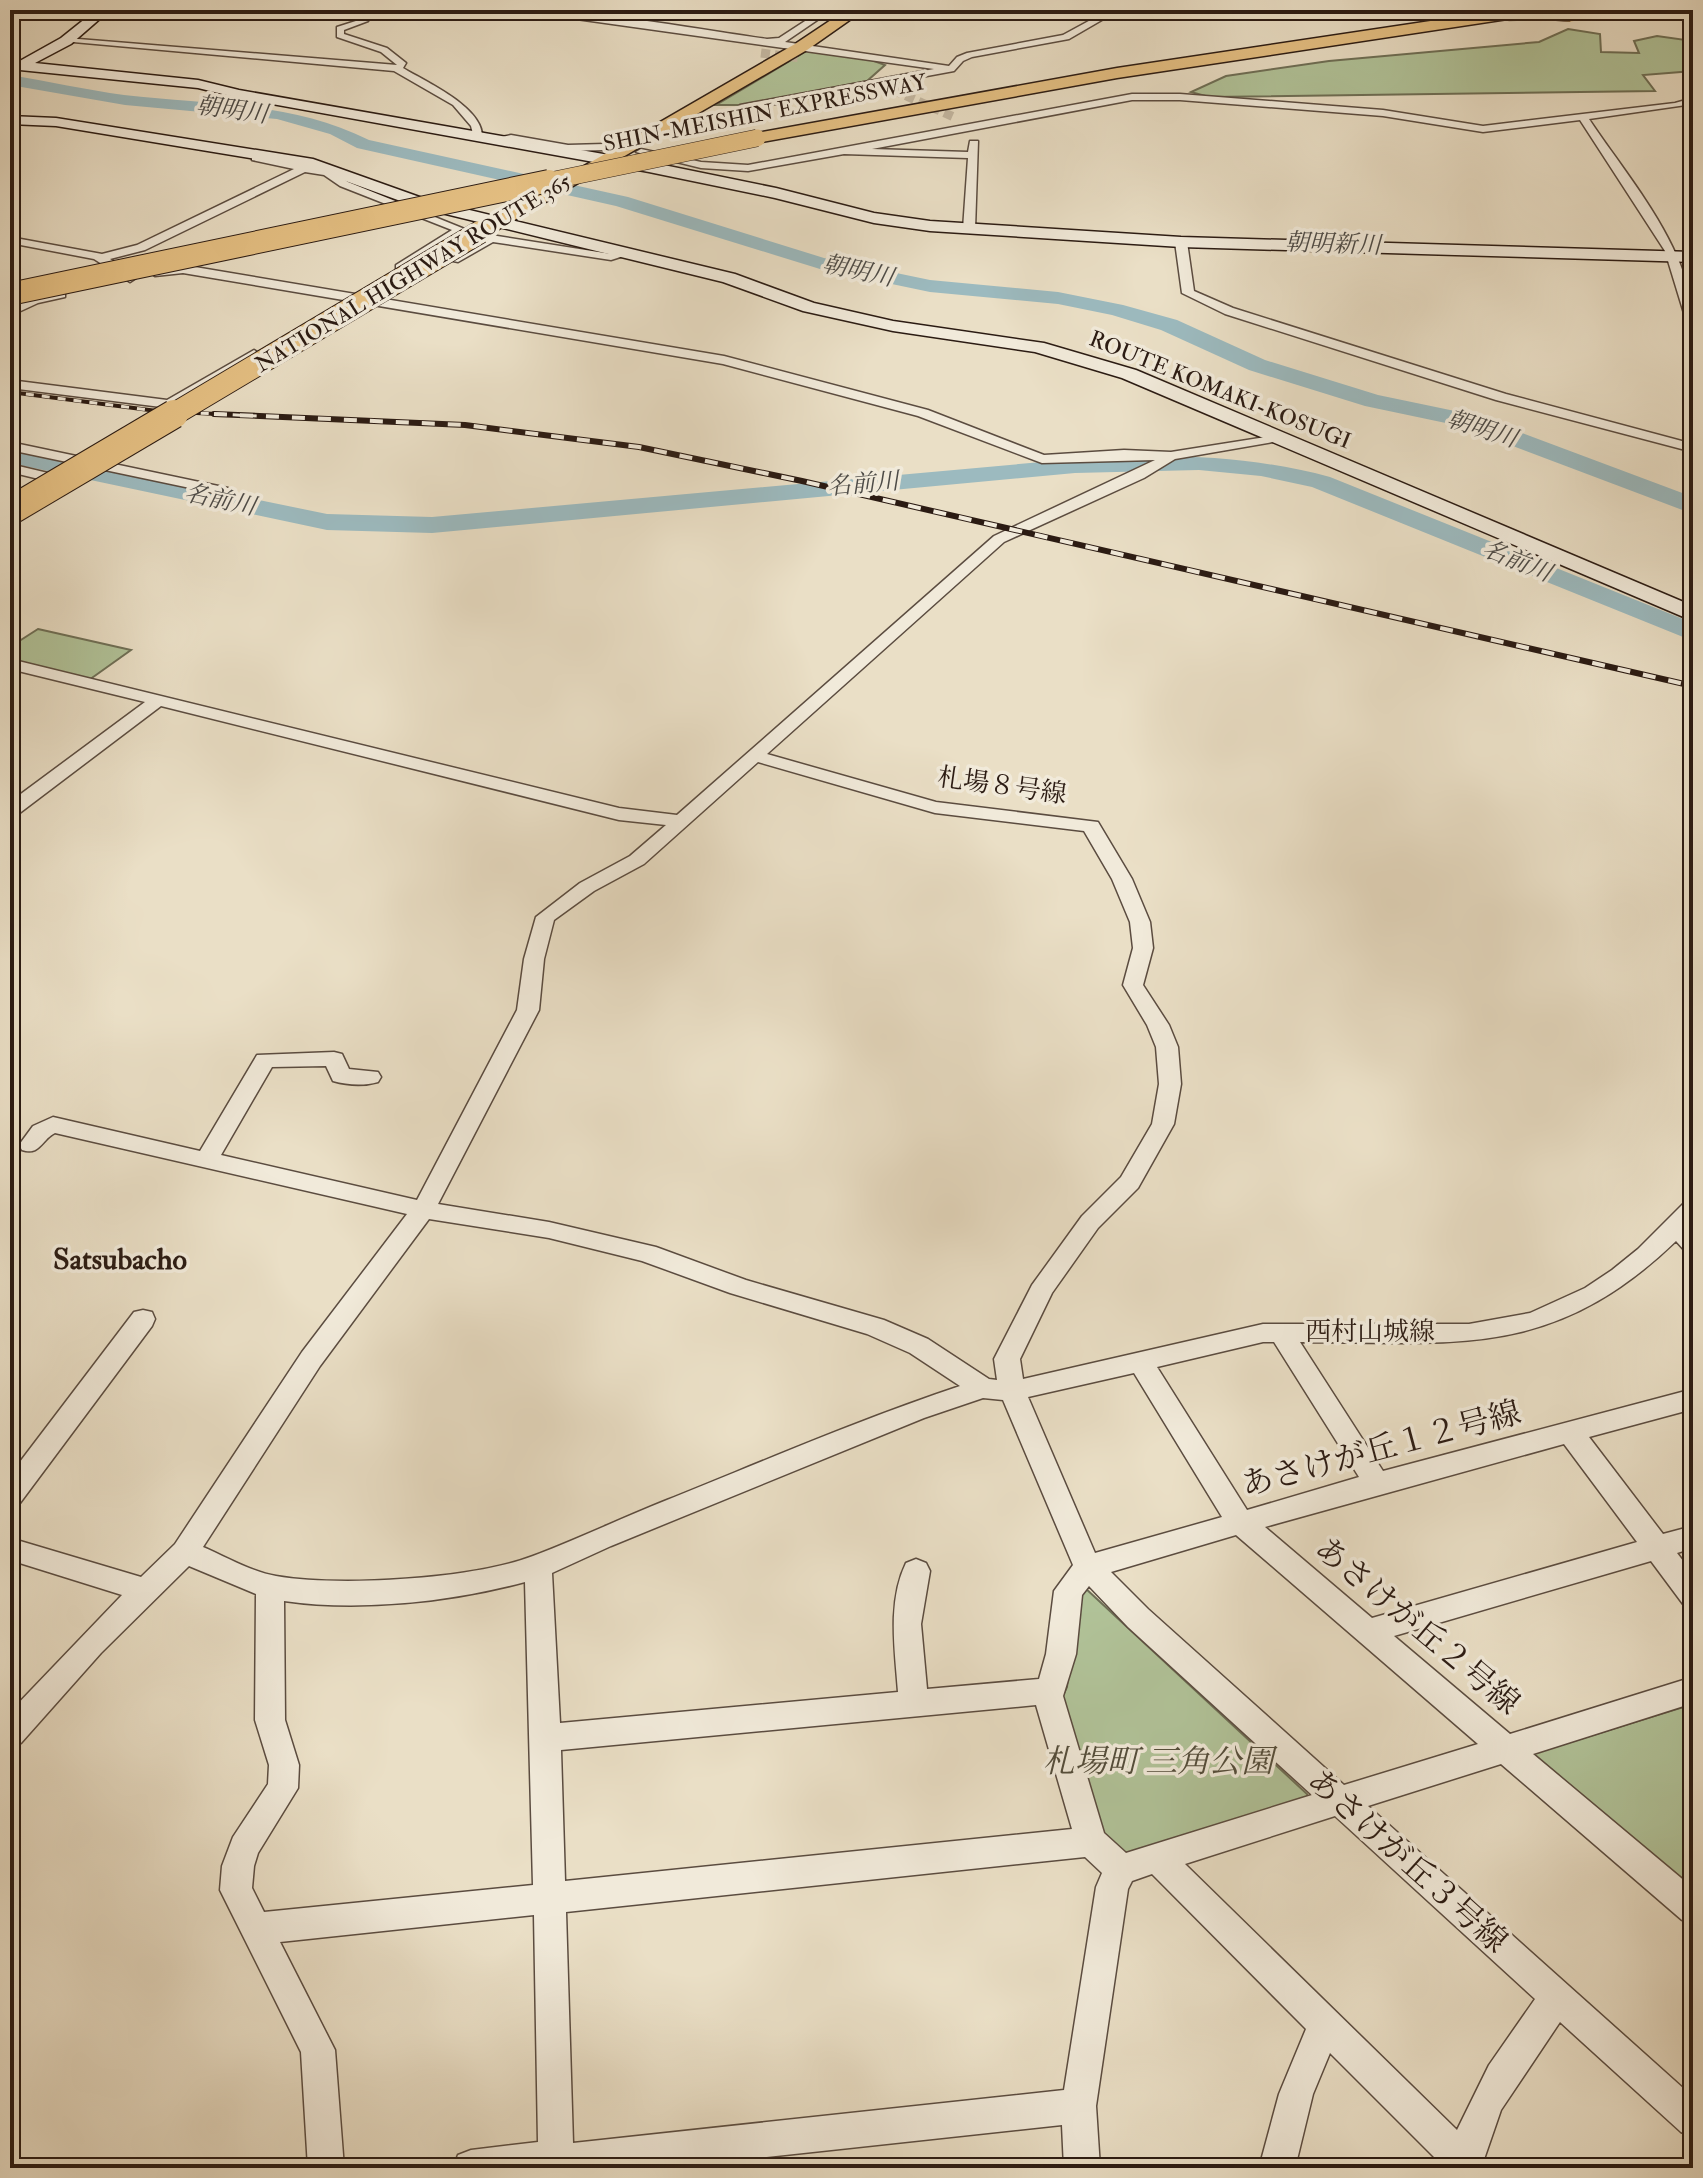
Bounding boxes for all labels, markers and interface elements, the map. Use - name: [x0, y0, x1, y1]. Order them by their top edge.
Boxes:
- street label: SHIN-MEISHIN EXPRESSWAY: [601, 68, 930, 158]
- water label: 朝明川: [194, 90, 273, 131]
- street label: NATIONAL HIGHWAY ROUTE 365: [250, 167, 576, 379]
- water label: 朝明新川: [1284, 227, 1385, 261]
- water label: 朝明川: [820, 248, 899, 294]
- street label: ROUTE KOMAKI-KOSUGI: [1085, 325, 1355, 455]
- water label: 朝明川: [1443, 403, 1524, 456]
- water label: 名前川: [826, 465, 903, 503]
- water label: 名前川: [182, 477, 261, 523]
- water label: 名前川: [1478, 533, 1559, 590]
- street label: 札場８号線: [935, 761, 1069, 811]
- district label: Satsubacho: [53, 1241, 187, 1278]
- street label: 西村山城線: [1305, 1316, 1435, 1348]
- street label: あさけが丘１２号線: [1237, 1392, 1525, 1506]
- street label: あさけが丘２号線: [1306, 1528, 1528, 1724]
- park label: 札場町 三角公園: [1043, 1742, 1278, 1782]
- street label: あさけが丘３号線: [1298, 1760, 1516, 1962]

